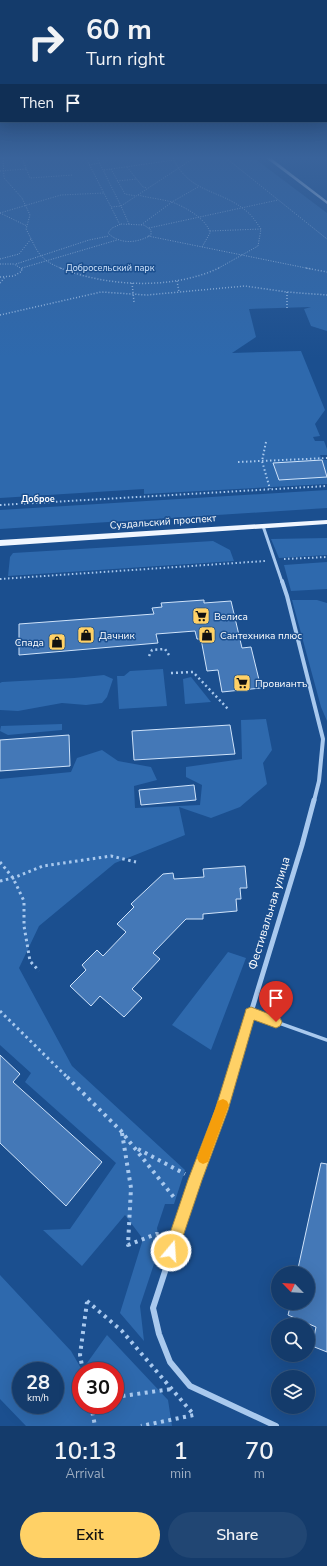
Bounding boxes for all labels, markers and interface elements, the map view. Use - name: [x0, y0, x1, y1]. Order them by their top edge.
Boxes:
- text: 60 m: [86, 11, 152, 49]
- icon: right: [20, 16, 72, 68]
- text: Turn right: [86, 47, 165, 71]
- icon: arrive: [62, 92, 84, 114]
- text: Then: [20, 93, 54, 113]
- park label: Добросельский парк: [66, 262, 155, 274]
- district label: Доброе: [21, 493, 55, 505]
- street label: Суздальский проспект: [109, 511, 217, 533]
- supermarket icon: Велиса: [191, 606, 211, 626]
- place label: Велиса: [214, 610, 248, 624]
- shop icon: Дачник: [76, 625, 96, 645]
- shop icon: Сантехника плюс: [197, 625, 217, 645]
- place label: Дачник: [99, 629, 135, 643]
- place label: Сантехника плюс: [220, 629, 302, 643]
- shop icon: Спада: [47, 632, 67, 652]
- place label: Спада: [15, 636, 44, 650]
- supermarket icon: Провиантъ: [232, 673, 252, 693]
- place label: Провиантъ: [255, 677, 307, 691]
- street label: Фестивальная улица: [244, 854, 294, 972]
- pin: [259, 981, 293, 1022]
- icon: arrive: [265, 987, 287, 1009]
- position arrow: [150, 1230, 192, 1272]
- north arrow: [271, 1266, 315, 1310]
- map controls: [271, 1266, 315, 1414]
- button: search: [271, 1318, 315, 1362]
- speed limit sign: 30: [72, 1362, 124, 1414]
- text: 28: [26, 1369, 50, 1396]
- button: layers: [271, 1370, 315, 1414]
- text: km/h: [27, 1391, 49, 1405]
- text: 10:13: [53, 1435, 117, 1467]
- text: 1: [174, 1435, 188, 1467]
- text: 70: [245, 1435, 274, 1467]
- text: Arrival: [65, 1465, 105, 1483]
- text: min: [170, 1465, 191, 1483]
- text: m: [254, 1465, 265, 1483]
- button: Exit: [20, 1512, 160, 1558]
- button: Share: [168, 1512, 307, 1558]

